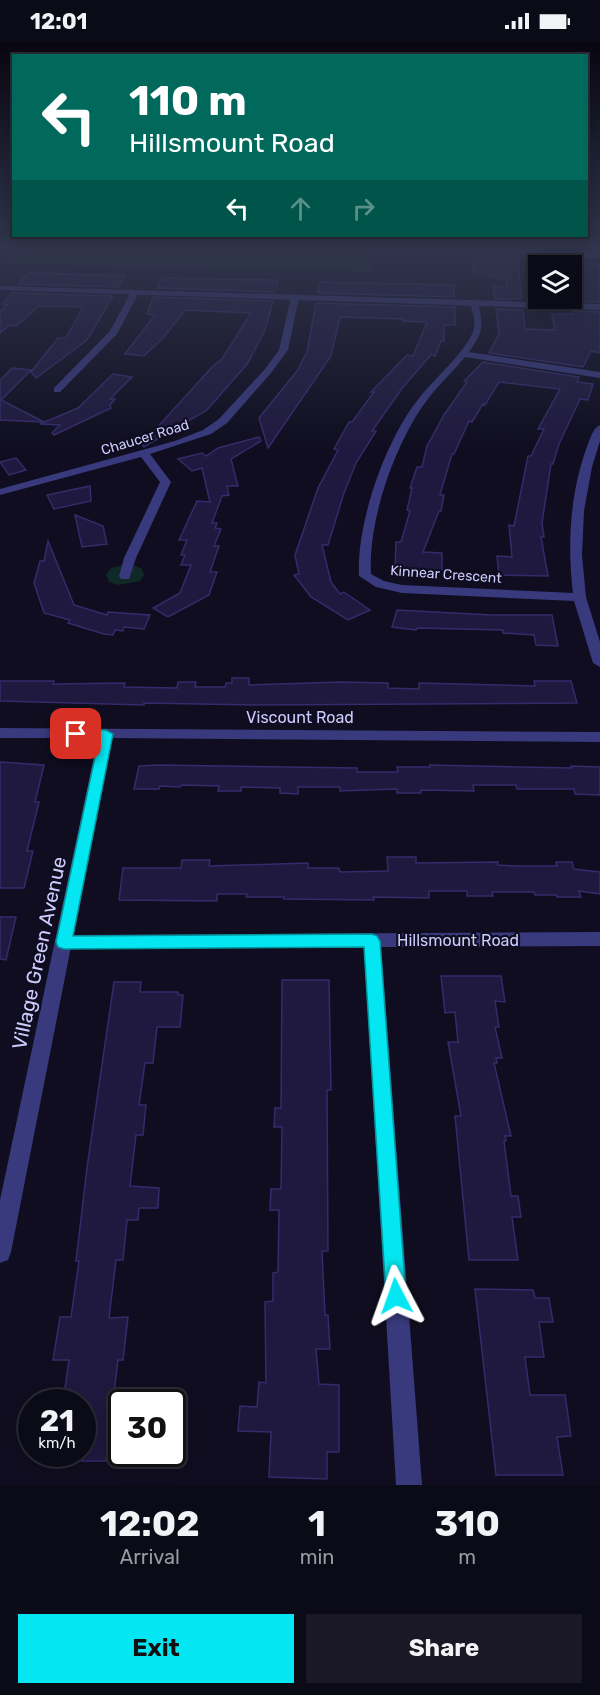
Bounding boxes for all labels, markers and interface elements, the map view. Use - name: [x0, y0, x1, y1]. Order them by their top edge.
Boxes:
- text: 12:01: [30, 8, 88, 35]
- text: 110 m: [129, 76, 247, 126]
- icon: left: [30, 78, 108, 156]
- text: Hillsmount Road: [129, 127, 335, 159]
- icon: left: [221, 192, 254, 225]
- icon: ahead: [284, 192, 317, 225]
- icon: right: [347, 192, 380, 225]
- map controls: [528, 255, 582, 309]
- button: layers: [528, 255, 582, 309]
- street label: Chaucer Road: [99, 416, 191, 459]
- street label: Kinnear Crescent: [390, 562, 503, 587]
- pin: [50, 708, 101, 759]
- street label: Viscount Road: [246, 708, 354, 727]
- icon: arrive: [59, 717, 92, 750]
- street label: Village Green Avenue: [7, 854, 71, 1052]
- street label: Hillsmount Road: [397, 931, 519, 950]
- position arrow: [364, 1264, 428, 1328]
- speed limit sign: 30: [108, 1389, 186, 1467]
- text: 21: [40, 1403, 74, 1439]
- text: km/h: [38, 1434, 76, 1452]
- text: 12:02: [100, 1502, 200, 1545]
- text: 1: [308, 1502, 326, 1545]
- text: 310: [434, 1502, 500, 1545]
- text: Arrival: [120, 1545, 180, 1569]
- text: min: [300, 1545, 334, 1569]
- text: m: [458, 1545, 476, 1569]
- button: Exit: [18, 1614, 294, 1683]
- button: Share: [306, 1614, 582, 1683]

